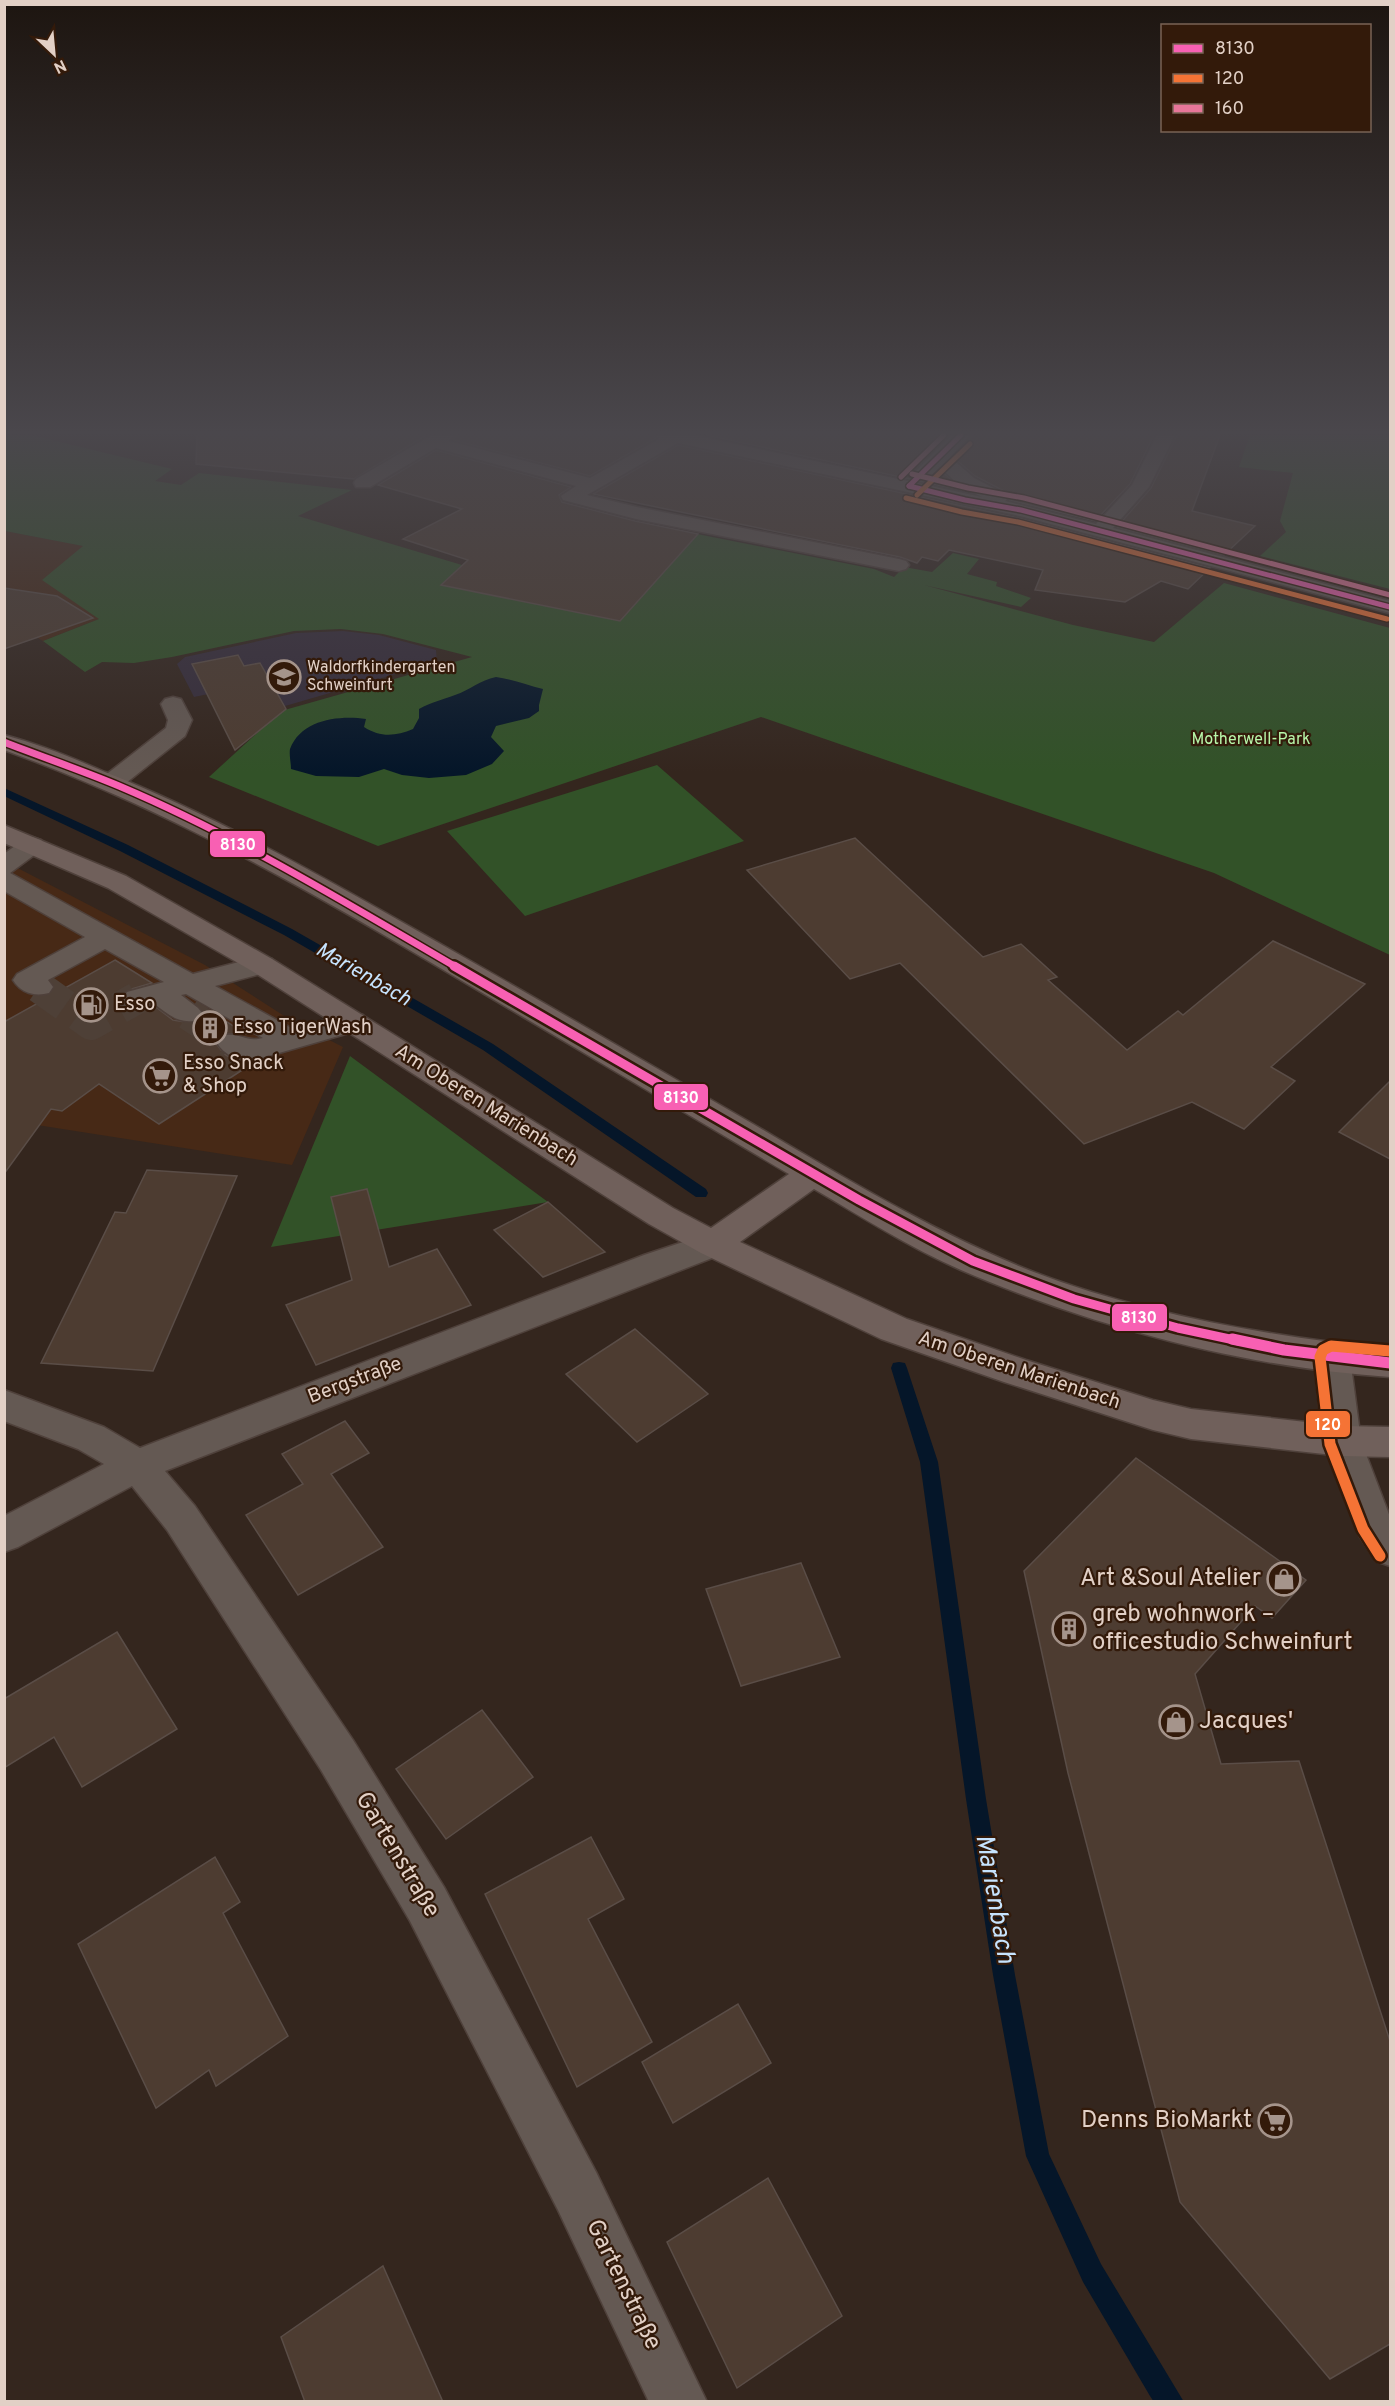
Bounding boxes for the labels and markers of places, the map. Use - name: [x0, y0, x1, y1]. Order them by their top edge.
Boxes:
- place label: Waldorfkindergarten Schweinfurt: [307, 658, 455, 696]
- school or university icon: Waldorfkindergarten Schweinfurt: [266, 659, 302, 695]
- fuel station icon: Esso: [73, 987, 109, 1023]
- place label: Esso: [114, 992, 155, 1018]
- building icon: Esso TigerWash: [192, 1010, 228, 1046]
- place label: Esso TigerWash: [233, 1015, 372, 1041]
- place label: Esso Snack & Shop: [183, 1051, 284, 1100]
- supermarket icon: Esso Snack & Shop: [142, 1058, 178, 1094]
- shop icon: Art &Soul Atelier: [1266, 1561, 1302, 1597]
- place label: Art &Soul Atelier: [1080, 1564, 1261, 1594]
- place label: greb wohnwork – officestudio Schweinfurt: [1092, 1600, 1353, 1658]
- building icon: greb wohnwork – officestudio Schweinfurt: [1051, 1611, 1087, 1647]
- shop icon: Jacques': [1158, 1704, 1194, 1740]
- place label: Jacques': [1199, 1707, 1293, 1737]
- supermarket icon: Denns BioMarkt: [1257, 2103, 1293, 2139]
- place label: Denns BioMarkt: [1081, 2106, 1252, 2136]

